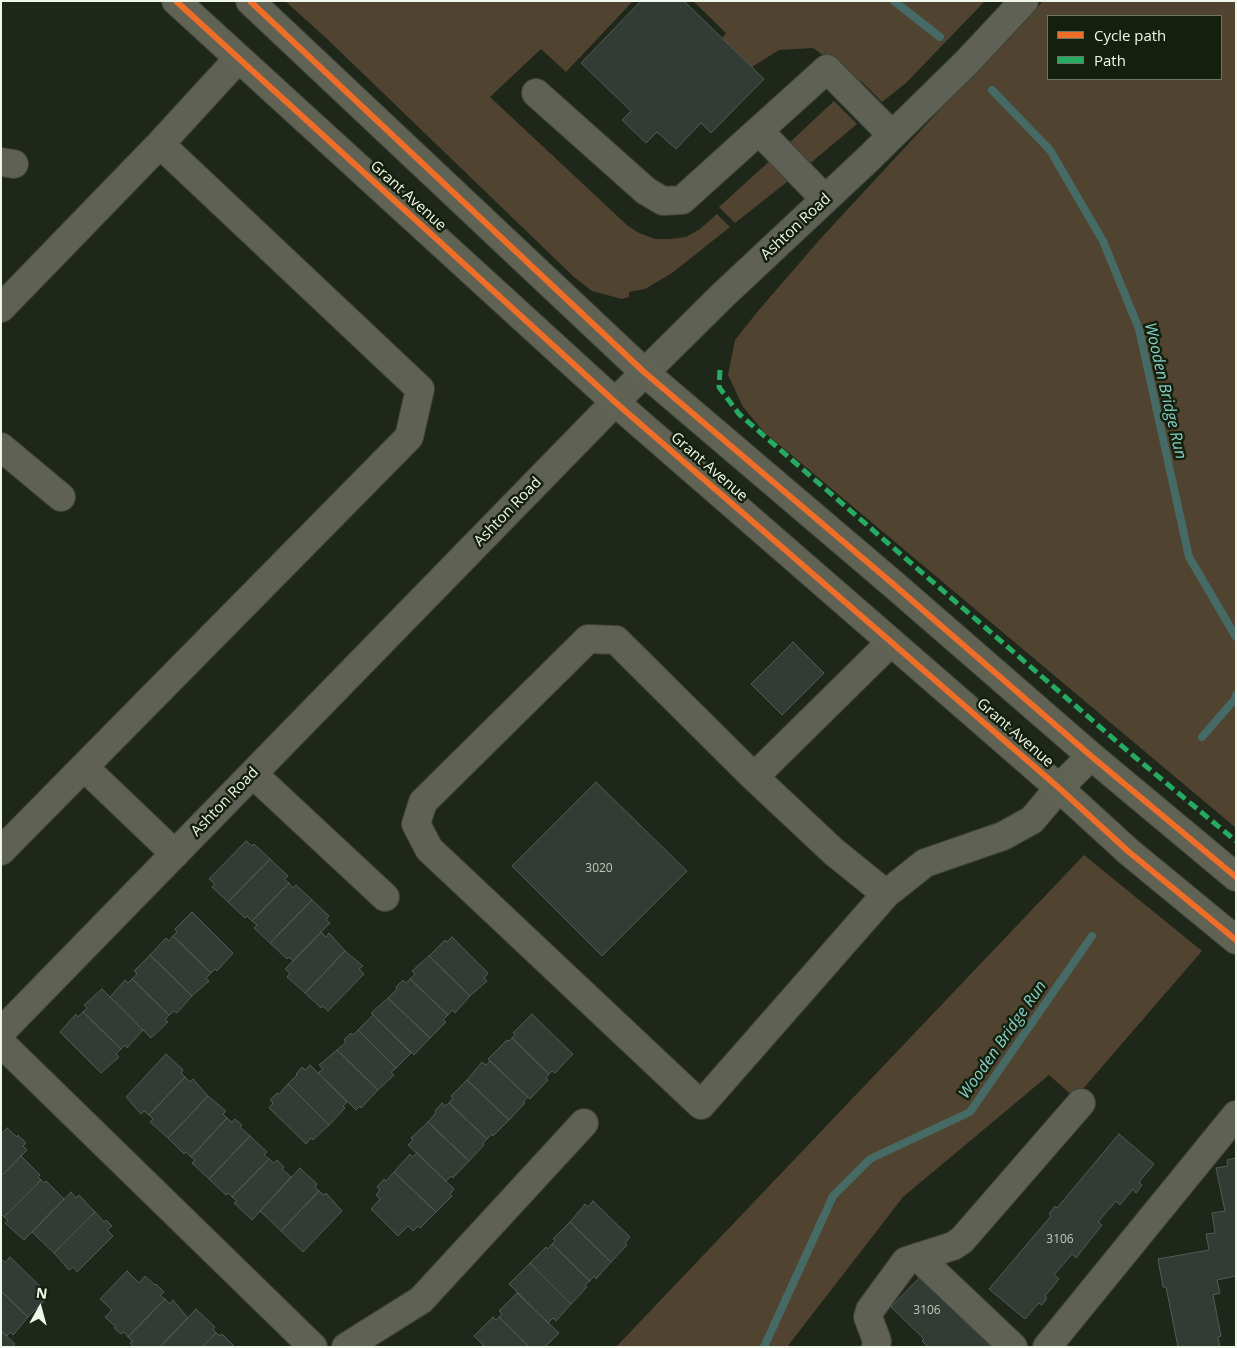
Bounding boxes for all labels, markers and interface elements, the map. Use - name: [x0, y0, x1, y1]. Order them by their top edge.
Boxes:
- legend: [1047, 15, 1222, 80]
- text: Cycle path: [1094, 25, 1166, 45]
- text: Path: [1094, 50, 1126, 70]
- street label: Grant Avenue: [366, 157, 450, 235]
- street label: Ashton Road: [757, 190, 835, 264]
- water label: Wooden Bridge Run: [1140, 321, 1190, 461]
- street label: Grant Avenue: [667, 429, 751, 505]
- street label: Ashton Road: [471, 474, 545, 550]
- street label: Grant Avenue: [973, 695, 1057, 771]
- street label: Ashton Road: [188, 764, 262, 840]
- house number: 3020: [585, 862, 613, 876]
- water label: Wooden Bridge Run: [955, 977, 1051, 1103]
- house number: 3106: [1046, 1233, 1074, 1247]
- text: N: [35, 1282, 49, 1303]
- north arrow: [15, 1283, 65, 1333]
- house number: 3106: [913, 1304, 941, 1318]

